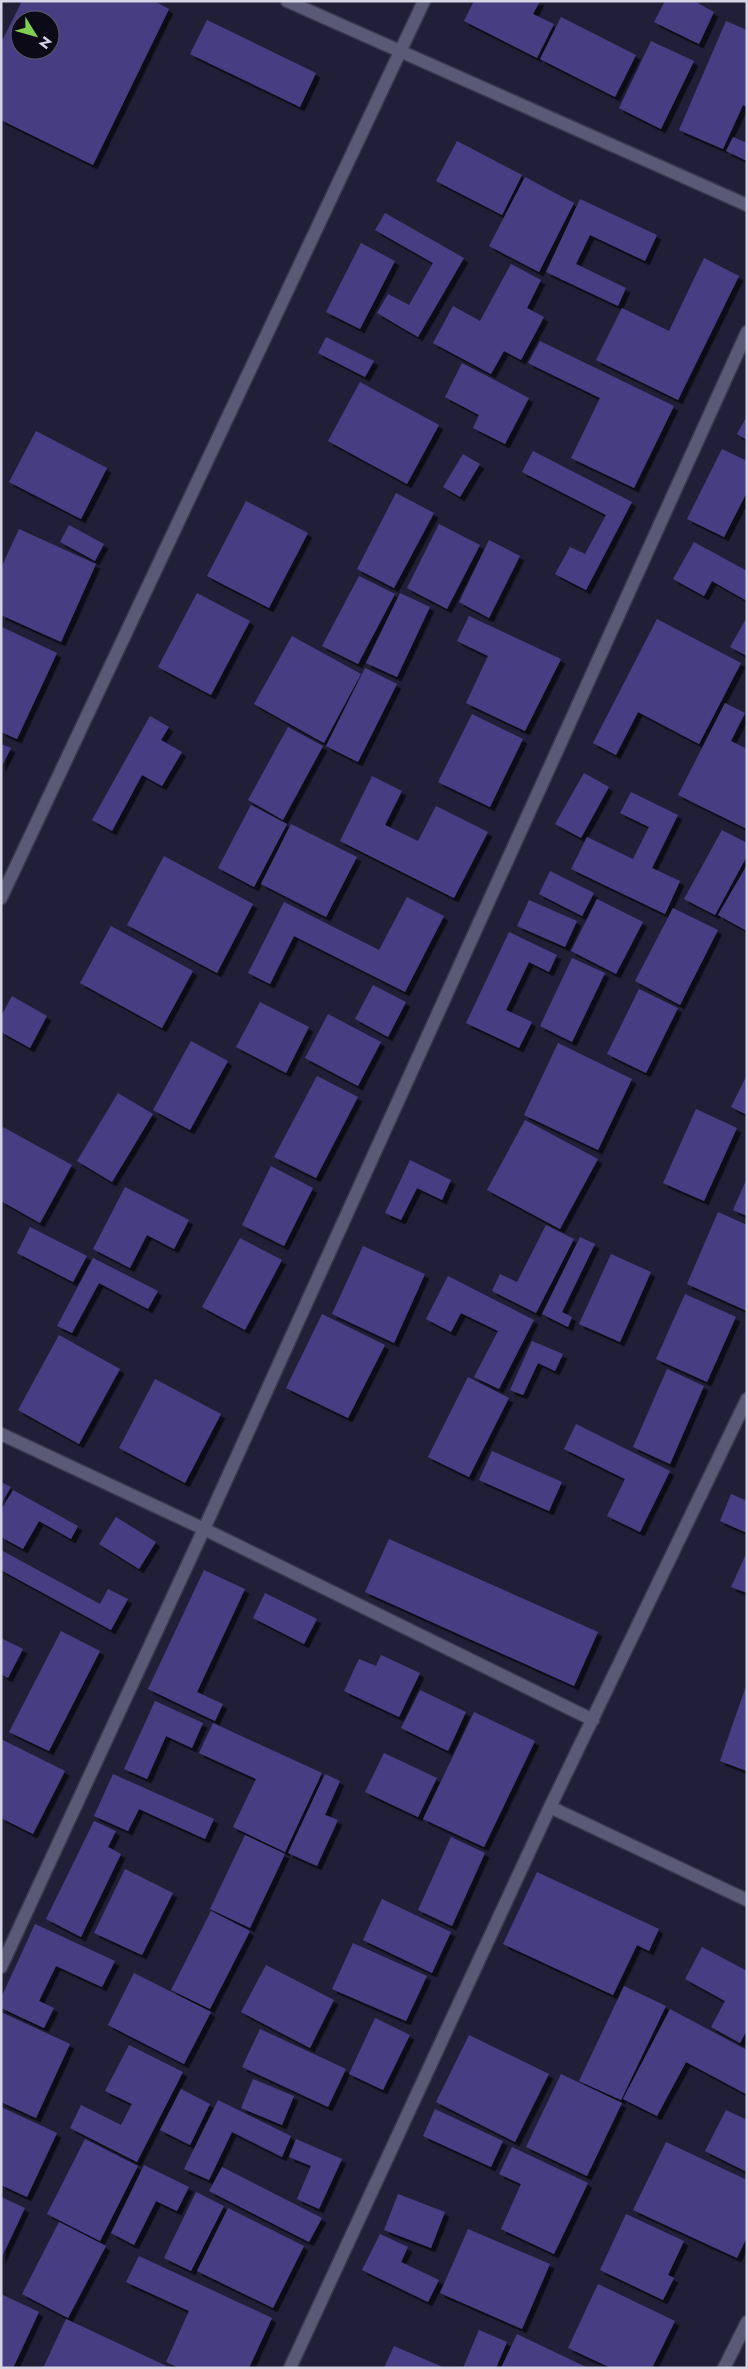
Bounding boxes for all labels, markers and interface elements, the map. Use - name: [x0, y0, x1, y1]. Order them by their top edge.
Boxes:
- north arrow: [10, 10, 60, 60]
- text: N: [34, 32, 57, 53]

